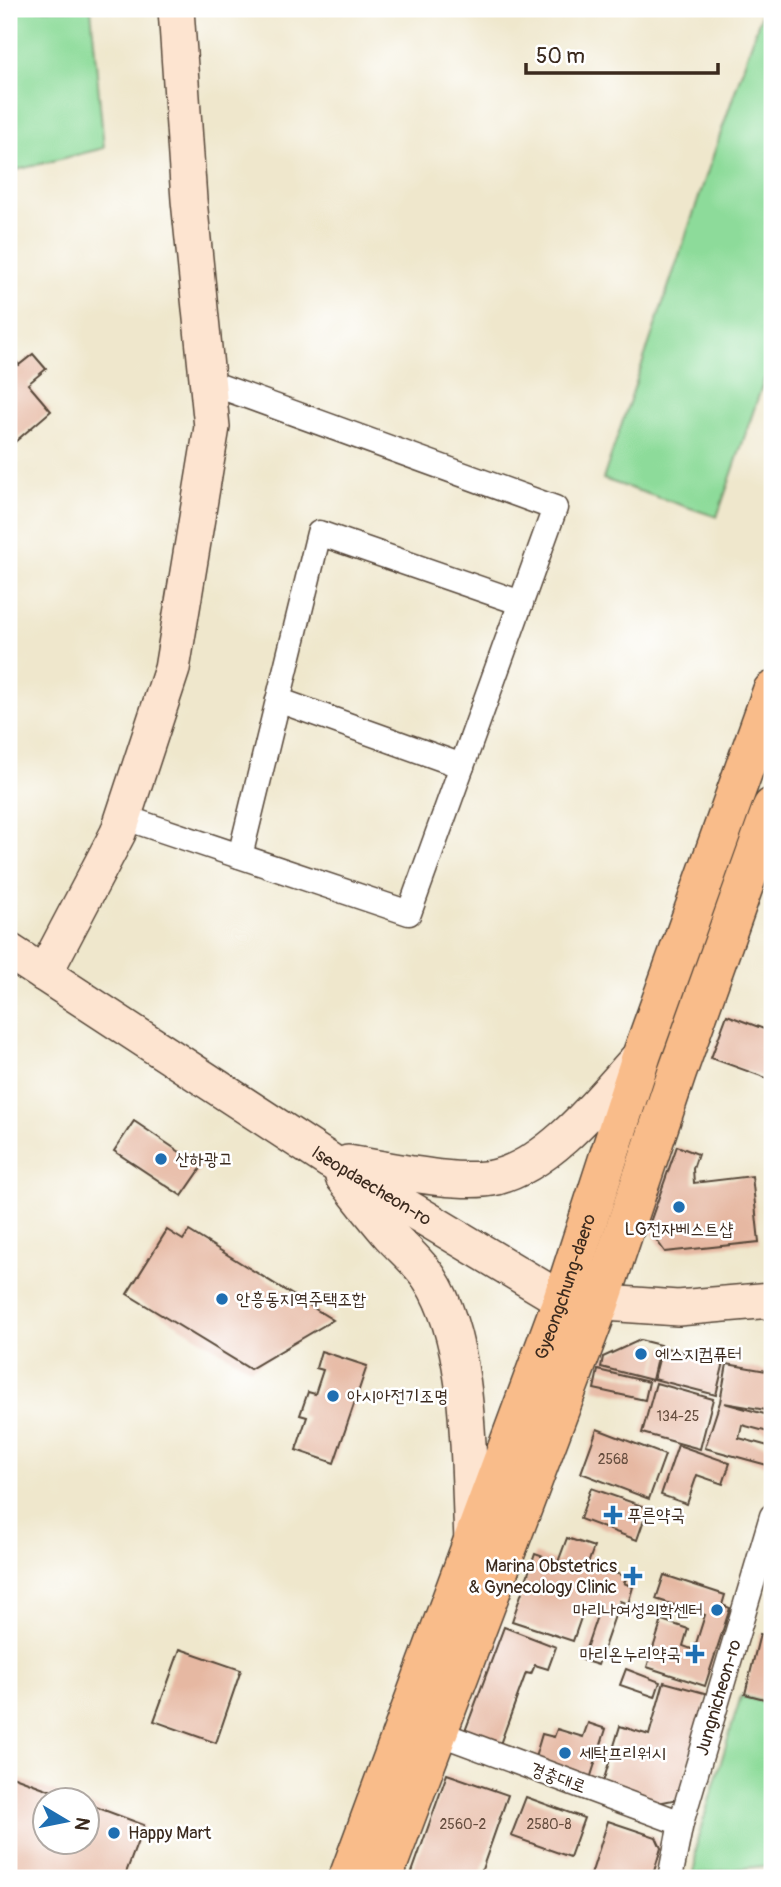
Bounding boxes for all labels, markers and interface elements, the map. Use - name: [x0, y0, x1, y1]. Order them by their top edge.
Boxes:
- scale bar: [526, 32, 718, 76]
- text: 50 m: [536, 43, 585, 70]
- street label: Iseopdaecheon-ro: [307, 1141, 436, 1231]
- place label: 산하광고: [175, 1148, 233, 1171]
- marker: 산하광고: [153, 1151, 169, 1167]
- marker: LG전자베스트샵: [671, 1199, 687, 1215]
- street label: Gyeongchung-daero: [529, 1211, 601, 1363]
- place label: LG전자베스트샵: [625, 1218, 734, 1241]
- place label: 안흥동지역주택조합: [236, 1288, 366, 1311]
- marker: 안흥동지역주택조합: [214, 1291, 230, 1307]
- place label: 에스지컴퓨터: [655, 1343, 742, 1366]
- marker: 에스지컴퓨터: [633, 1346, 649, 1362]
- place label: 아시아전기조명: [347, 1385, 448, 1408]
- marker: 아시아전기조명: [325, 1388, 341, 1404]
- house number: 134-25: [657, 1408, 699, 1425]
- house number: 2568: [598, 1451, 628, 1468]
- place label: 푸른약국: [627, 1504, 685, 1527]
- marker: 푸른약국: [605, 1507, 621, 1523]
- place label: Marina Obstetrics & Gynecology Clinic: [469, 1555, 617, 1599]
- marker: Marina Obstetrics & Gynecology Clinic: [623, 1566, 643, 1586]
- place label: 마리나여성의학센터: [573, 1599, 703, 1622]
- marker: 마리나여성의학센터: [709, 1602, 725, 1618]
- street label: Jungnicheon-ro: [690, 1636, 746, 1758]
- place label: 마리온누리약국: [580, 1643, 681, 1666]
- marker: 마리온누리약국: [687, 1646, 703, 1662]
- place label: 세탁프리워시: [579, 1742, 666, 1765]
- marker: 세탁프리워시: [557, 1745, 573, 1761]
- street label: 경충대로: [527, 1757, 589, 1799]
- north arrow: [32, 1786, 102, 1856]
- text: N: [69, 1815, 95, 1832]
- house number: 2560-2: [440, 1816, 487, 1833]
- house number: 2580-8: [526, 1816, 572, 1833]
- place label: Happy Mart: [128, 1822, 212, 1845]
- marker: Happy Mart: [106, 1825, 122, 1841]

